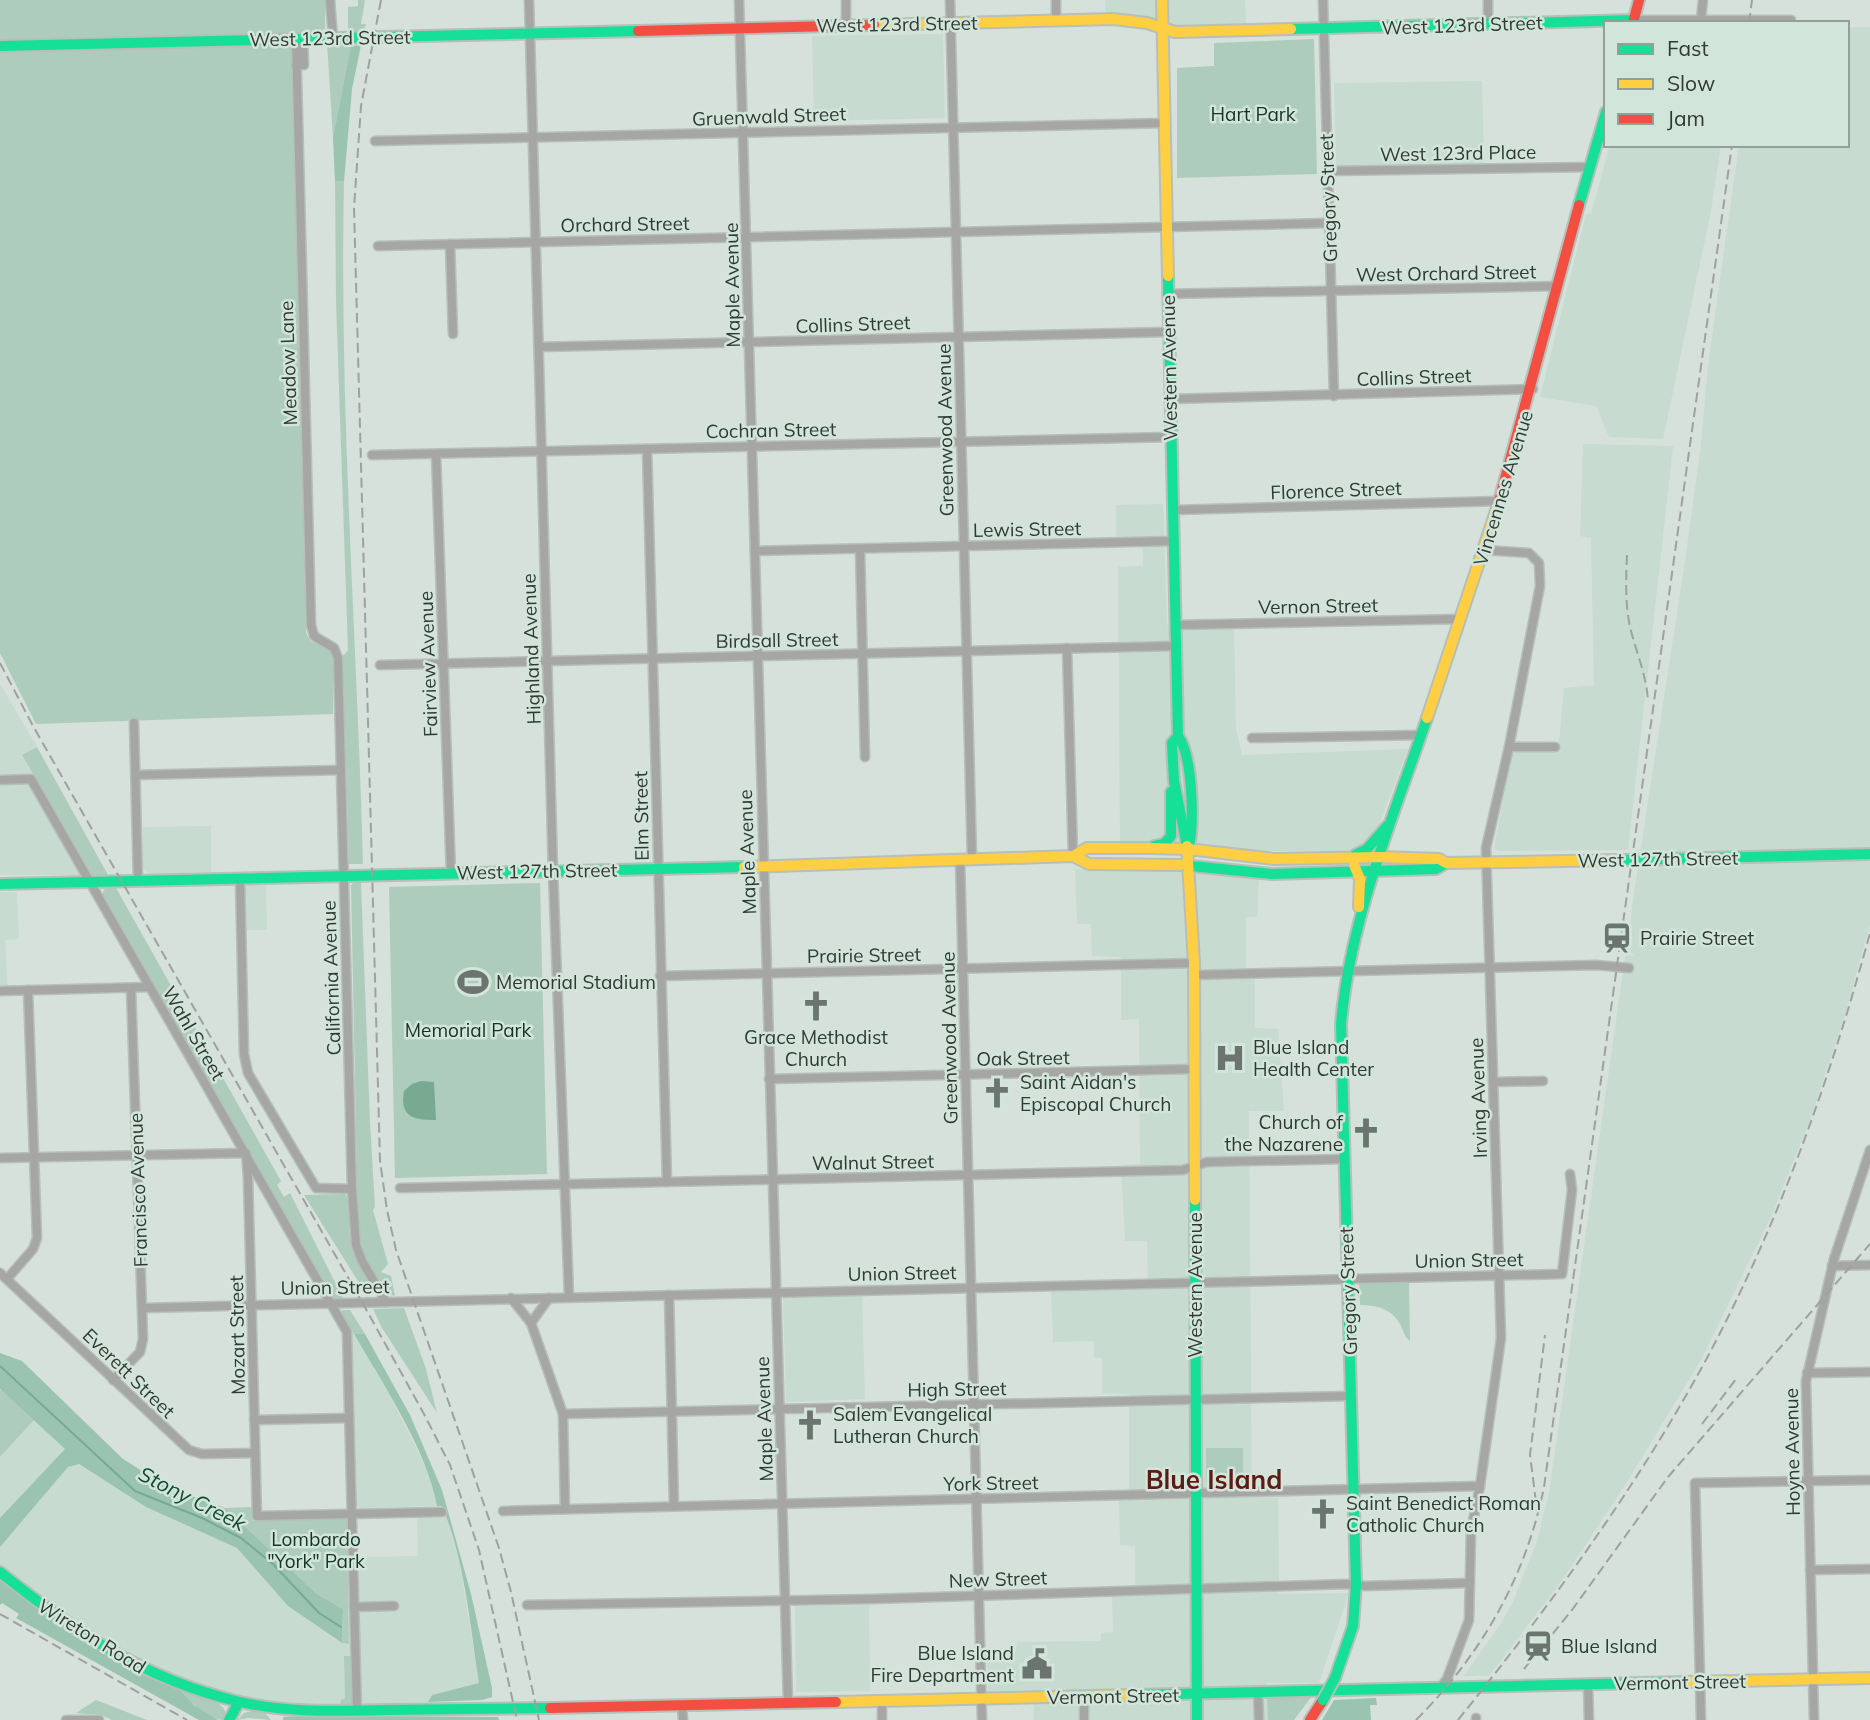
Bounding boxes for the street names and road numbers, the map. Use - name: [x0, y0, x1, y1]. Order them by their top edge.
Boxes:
- street label: West 123rd Street: [1381, 10, 1543, 40]
- street label: West 123rd Street: [816, 11, 978, 37]
- street label: West 123rd Street: [249, 25, 411, 51]
- street label: Gruenwald Street: [691, 101, 847, 131]
- street label: Gregory Street: [1314, 133, 1342, 263]
- street label: West 123rd Place: [1380, 140, 1536, 166]
- street label: Orchard Street: [560, 211, 690, 237]
- street label: Maple Avenue: [719, 222, 745, 348]
- street label: West Orchard Street: [1356, 259, 1537, 287]
- street label: Western Avenue: [1156, 295, 1182, 441]
- street label: Meadow Lane: [274, 300, 302, 426]
- street label: Collins Street: [795, 310, 911, 338]
- street label: Greenwood Avenue: [931, 343, 959, 517]
- street label: Collins Street: [1356, 363, 1472, 391]
- street label: Vincennes Avenue: [1468, 407, 1538, 569]
- street label: Cochran Street: [706, 417, 837, 443]
- street label: Florence Street: [1270, 476, 1402, 504]
- street label: Lewis Street: [973, 516, 1082, 542]
- street label: Highland Avenue: [516, 573, 546, 725]
- street label: Fairview Avenue: [413, 591, 443, 737]
- street label: Vernon Street: [1258, 593, 1379, 619]
- street label: Birdsall Street: [715, 627, 839, 653]
- street label: Elm Street: [628, 771, 654, 861]
- street label: Maple Avenue: [733, 789, 761, 915]
- street label: West 127th Street: [1577, 846, 1739, 872]
- street label: West 127th Street: [456, 858, 618, 884]
- street label: California Avenue: [316, 900, 346, 1056]
- street label: Prairie Street: [807, 942, 922, 968]
- street label: Greenwood Avenue: [935, 951, 963, 1125]
- street label: Wahl Street: [157, 982, 231, 1085]
- street label: Irving Avenue: [1464, 1037, 1492, 1159]
- street label: Oak Street: [976, 1045, 1070, 1071]
- street label: Francisco Avenue: [123, 1112, 153, 1268]
- street label: Walnut Street: [812, 1149, 935, 1175]
- street label: Western Avenue: [1183, 1212, 1207, 1358]
- street label: Gregory Street: [1334, 1226, 1362, 1356]
- street label: Union Street: [1414, 1247, 1524, 1273]
- street label: Union Street: [847, 1260, 957, 1286]
- street label: Union Street: [280, 1274, 390, 1300]
- street label: Mozart Street: [224, 1275, 250, 1395]
- street label: Everett Street: [78, 1323, 180, 1423]
- street label: Maple Avenue: [750, 1356, 778, 1482]
- street label: High Street: [907, 1376, 1007, 1402]
- street label: Hoyne Avenue: [1779, 1388, 1805, 1516]
- street label: York Street: [942, 1470, 1039, 1496]
- street label: New Street: [948, 1565, 1048, 1593]
- street label: Wireton Road: [34, 1593, 150, 1679]
- street label: Vermont Street: [1614, 1669, 1747, 1695]
- street label: Vermont Street: [1047, 1683, 1180, 1709]

